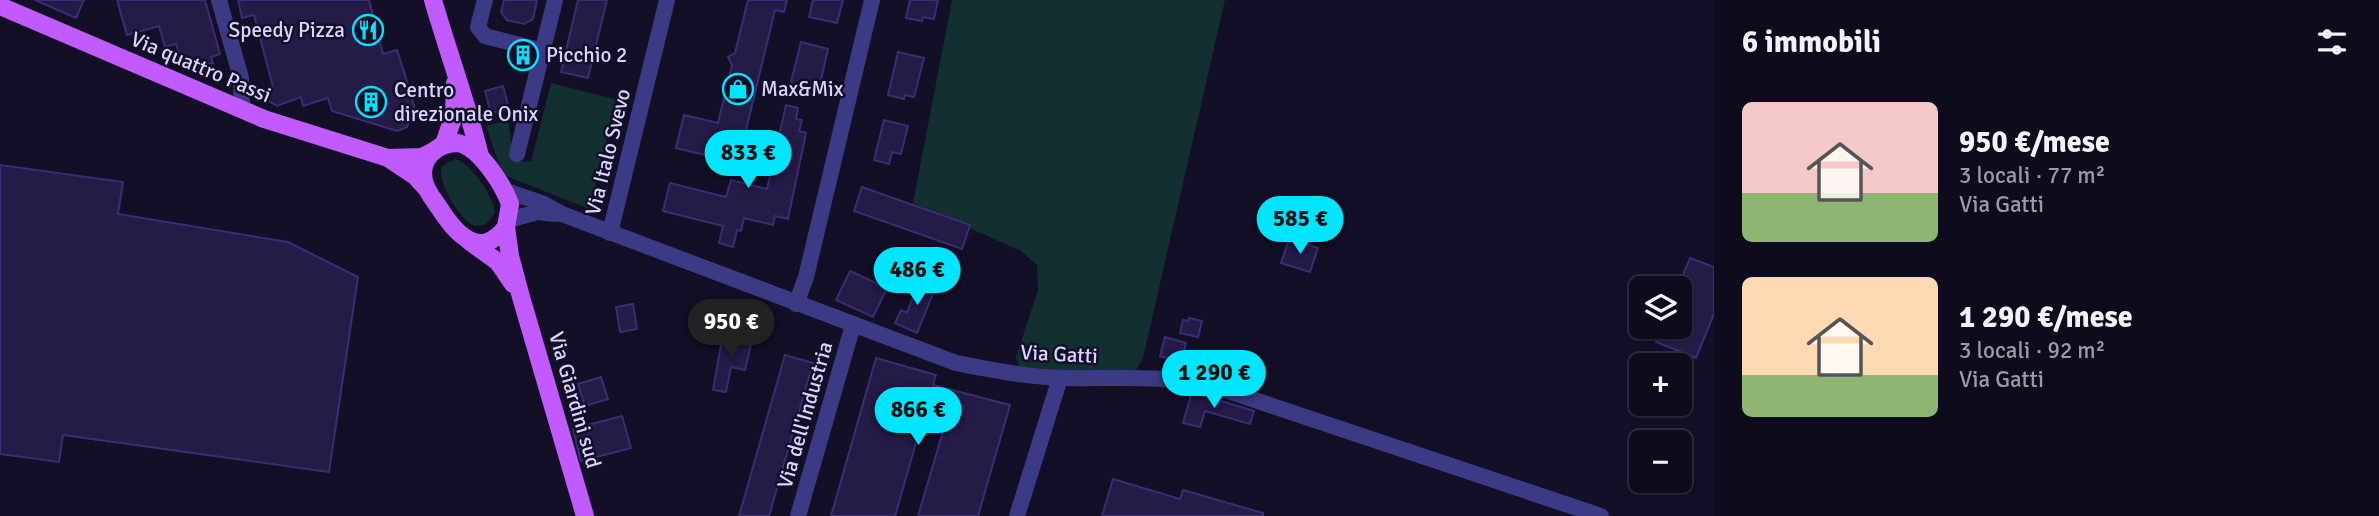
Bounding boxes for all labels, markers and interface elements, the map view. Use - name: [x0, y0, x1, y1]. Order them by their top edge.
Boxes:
- restaurant icon: Speedy Pizza: [351, 13, 385, 47]
- place label: Speedy Pizza: [229, 17, 345, 43]
- icon: filters: [2313, 23, 2351, 61]
- text: 6 immobili: [1742, 24, 1881, 61]
- street label: Via quattro Passi: [127, 26, 275, 108]
- building icon: Picchio 2: [506, 38, 540, 72]
- place label: Picchio 2: [546, 42, 627, 68]
- shop icon: Max&Mix: [721, 72, 755, 106]
- place label: Max&Mix: [761, 76, 844, 102]
- place label: Centro direzionale Onix: [394, 77, 539, 127]
- building icon: Centro direzionale Onix: [354, 85, 388, 119]
- street label: Via Italo Svevo: [580, 86, 636, 218]
- text: 950 €/mese: [1959, 124, 2110, 161]
- pin: 833 €: [699, 130, 797, 190]
- icon: home: [1798, 130, 1882, 214]
- text: 833 €: [721, 138, 775, 167]
- text: 3 locali · 77 m²: [1959, 161, 2105, 190]
- text: Via Gatti: [1959, 190, 2044, 219]
- pin: 585 €: [1251, 196, 1349, 256]
- text: 585 €: [1273, 204, 1327, 233]
- pin: 486 €: [868, 247, 966, 307]
- text: 486 €: [890, 255, 944, 284]
- map controls: [1629, 276, 1692, 493]
- button: layers: [1629, 276, 1692, 339]
- text: 1 290 €/mese: [1959, 299, 2133, 336]
- pin: 950 €: [682, 300, 780, 359]
- icon: home: [1798, 305, 1882, 389]
- text: 950 €: [704, 307, 758, 336]
- street label: Via Giardini sud: [543, 329, 607, 471]
- text: 3 locali · 92 m²: [1959, 336, 2105, 365]
- street label: Via dell'Industria: [772, 339, 838, 491]
- street label: Via Gatti: [1020, 339, 1098, 369]
- pin: 1 290 €: [1149, 350, 1279, 410]
- button: +: [1629, 353, 1692, 416]
- text: 1 290 €: [1178, 358, 1250, 387]
- text: Via Gatti: [1959, 365, 2044, 394]
- pin: 866 €: [869, 388, 967, 447]
- text: 866 €: [891, 395, 945, 424]
- button: −: [1629, 430, 1692, 493]

